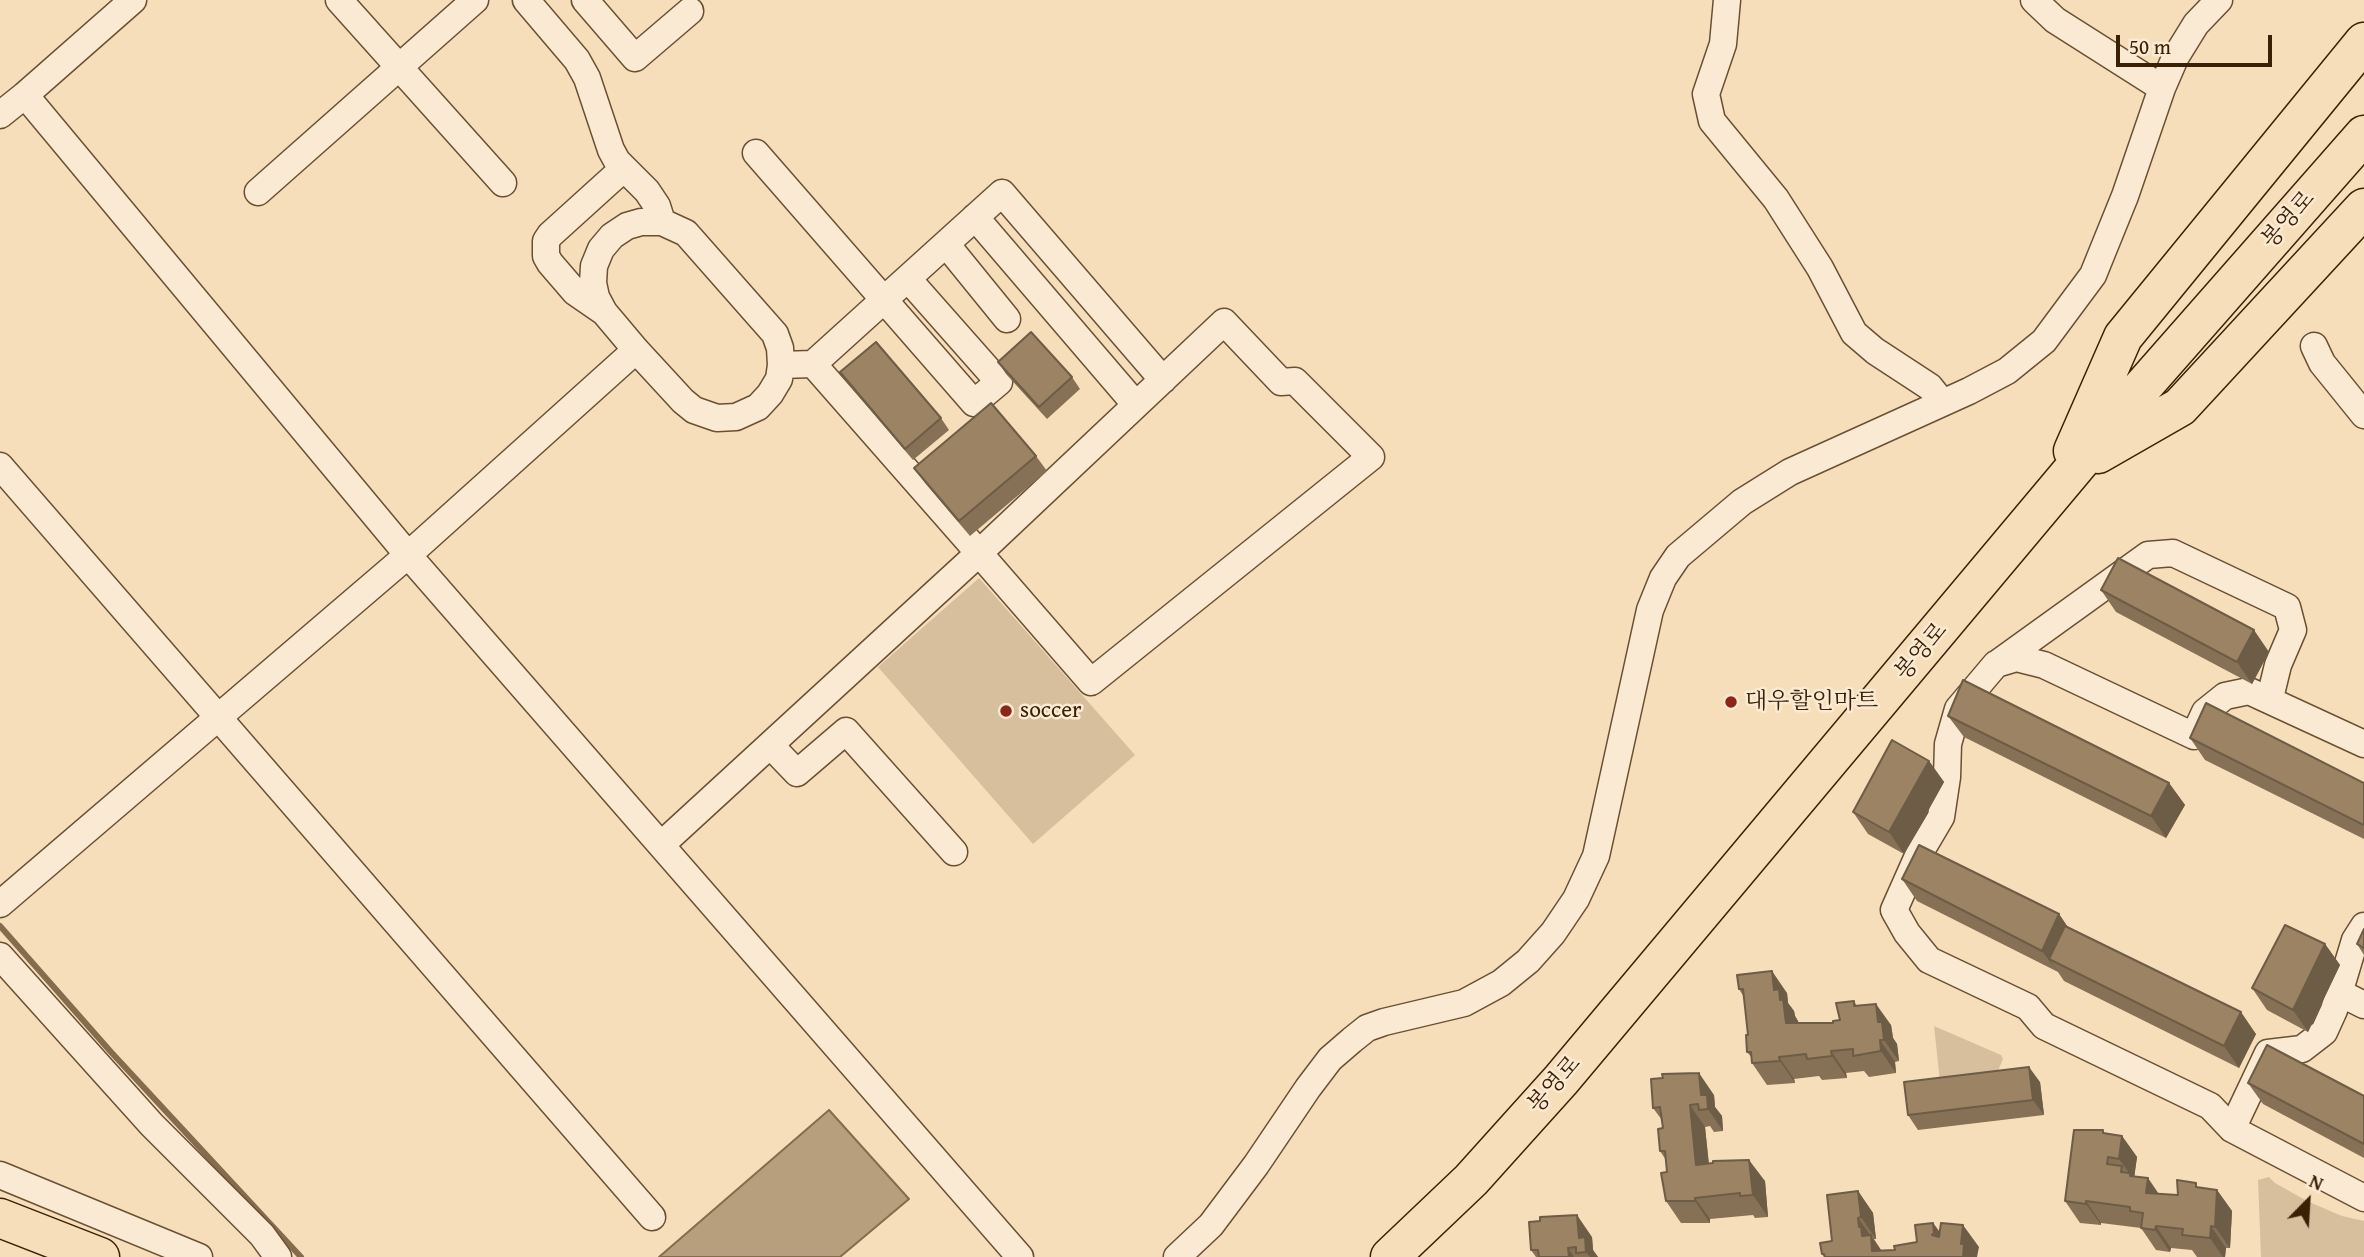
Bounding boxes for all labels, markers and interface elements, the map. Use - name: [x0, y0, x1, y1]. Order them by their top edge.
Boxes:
- scale bar: [2119, 21, 2275, 65]
- text: 50 m: [2129, 31, 2171, 62]
- street label: 봉영로: [2257, 186, 2321, 254]
- street label: 봉영로: [1890, 618, 1954, 686]
- place label: 대우할인마트: [1745, 688, 1878, 716]
- marker: 대우할인마트: [1723, 694, 1739, 710]
- place label: soccer: [1020, 697, 1082, 725]
- marker: soccer: [998, 703, 1014, 719]
- street label: 봉영로: [1523, 1051, 1587, 1119]
- north arrow: [2273, 1166, 2343, 1236]
- text: N: [2305, 1166, 2328, 1197]

